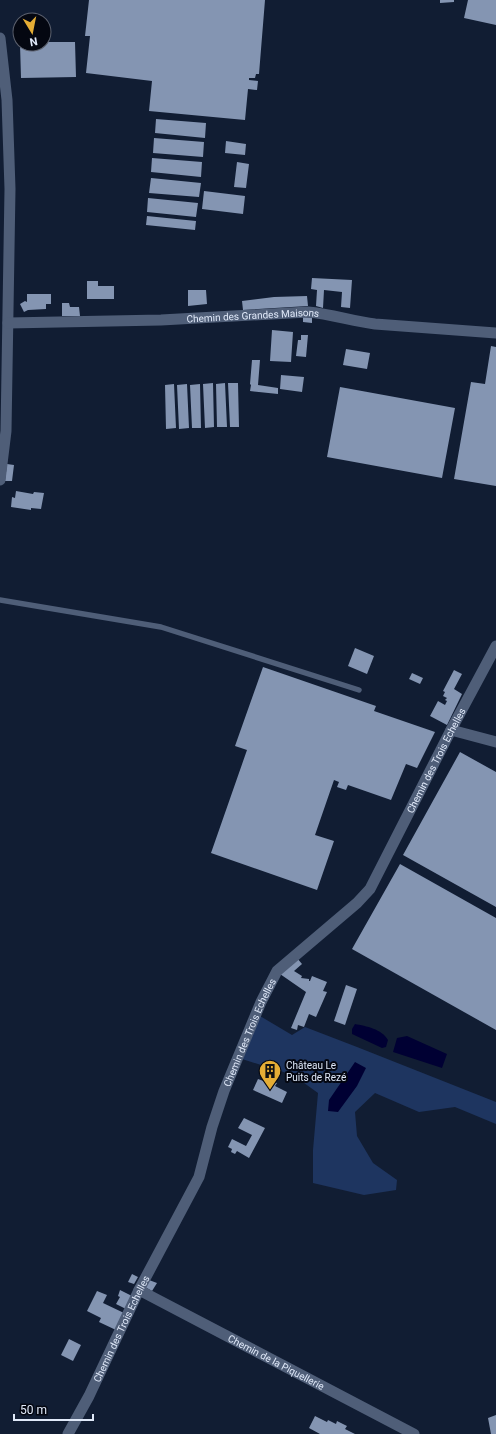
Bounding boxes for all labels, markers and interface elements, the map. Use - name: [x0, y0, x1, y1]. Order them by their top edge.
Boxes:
- north arrow: [12, 12, 52, 52]
- text: N: [28, 34, 39, 48]
- street label: Chemin des Grandes Maisons: [186, 306, 320, 324]
- street label: Chemin des Trois Echelles: [404, 706, 467, 815]
- street label: Chemin des Trois Echelles: [221, 977, 278, 1088]
- building icon: Château Le Puits de Rezé: [257, 1058, 283, 1091]
- place label: Château Le Puits de Rezé: [286, 1060, 346, 1083]
- street label: Chemin des Trois Echelles: [91, 1274, 151, 1384]
- street label: Chemin de la Piquellerie: [226, 1332, 326, 1392]
- scale bar: [14, 1396, 93, 1422]
- text: 50 m: [20, 1403, 47, 1417]

